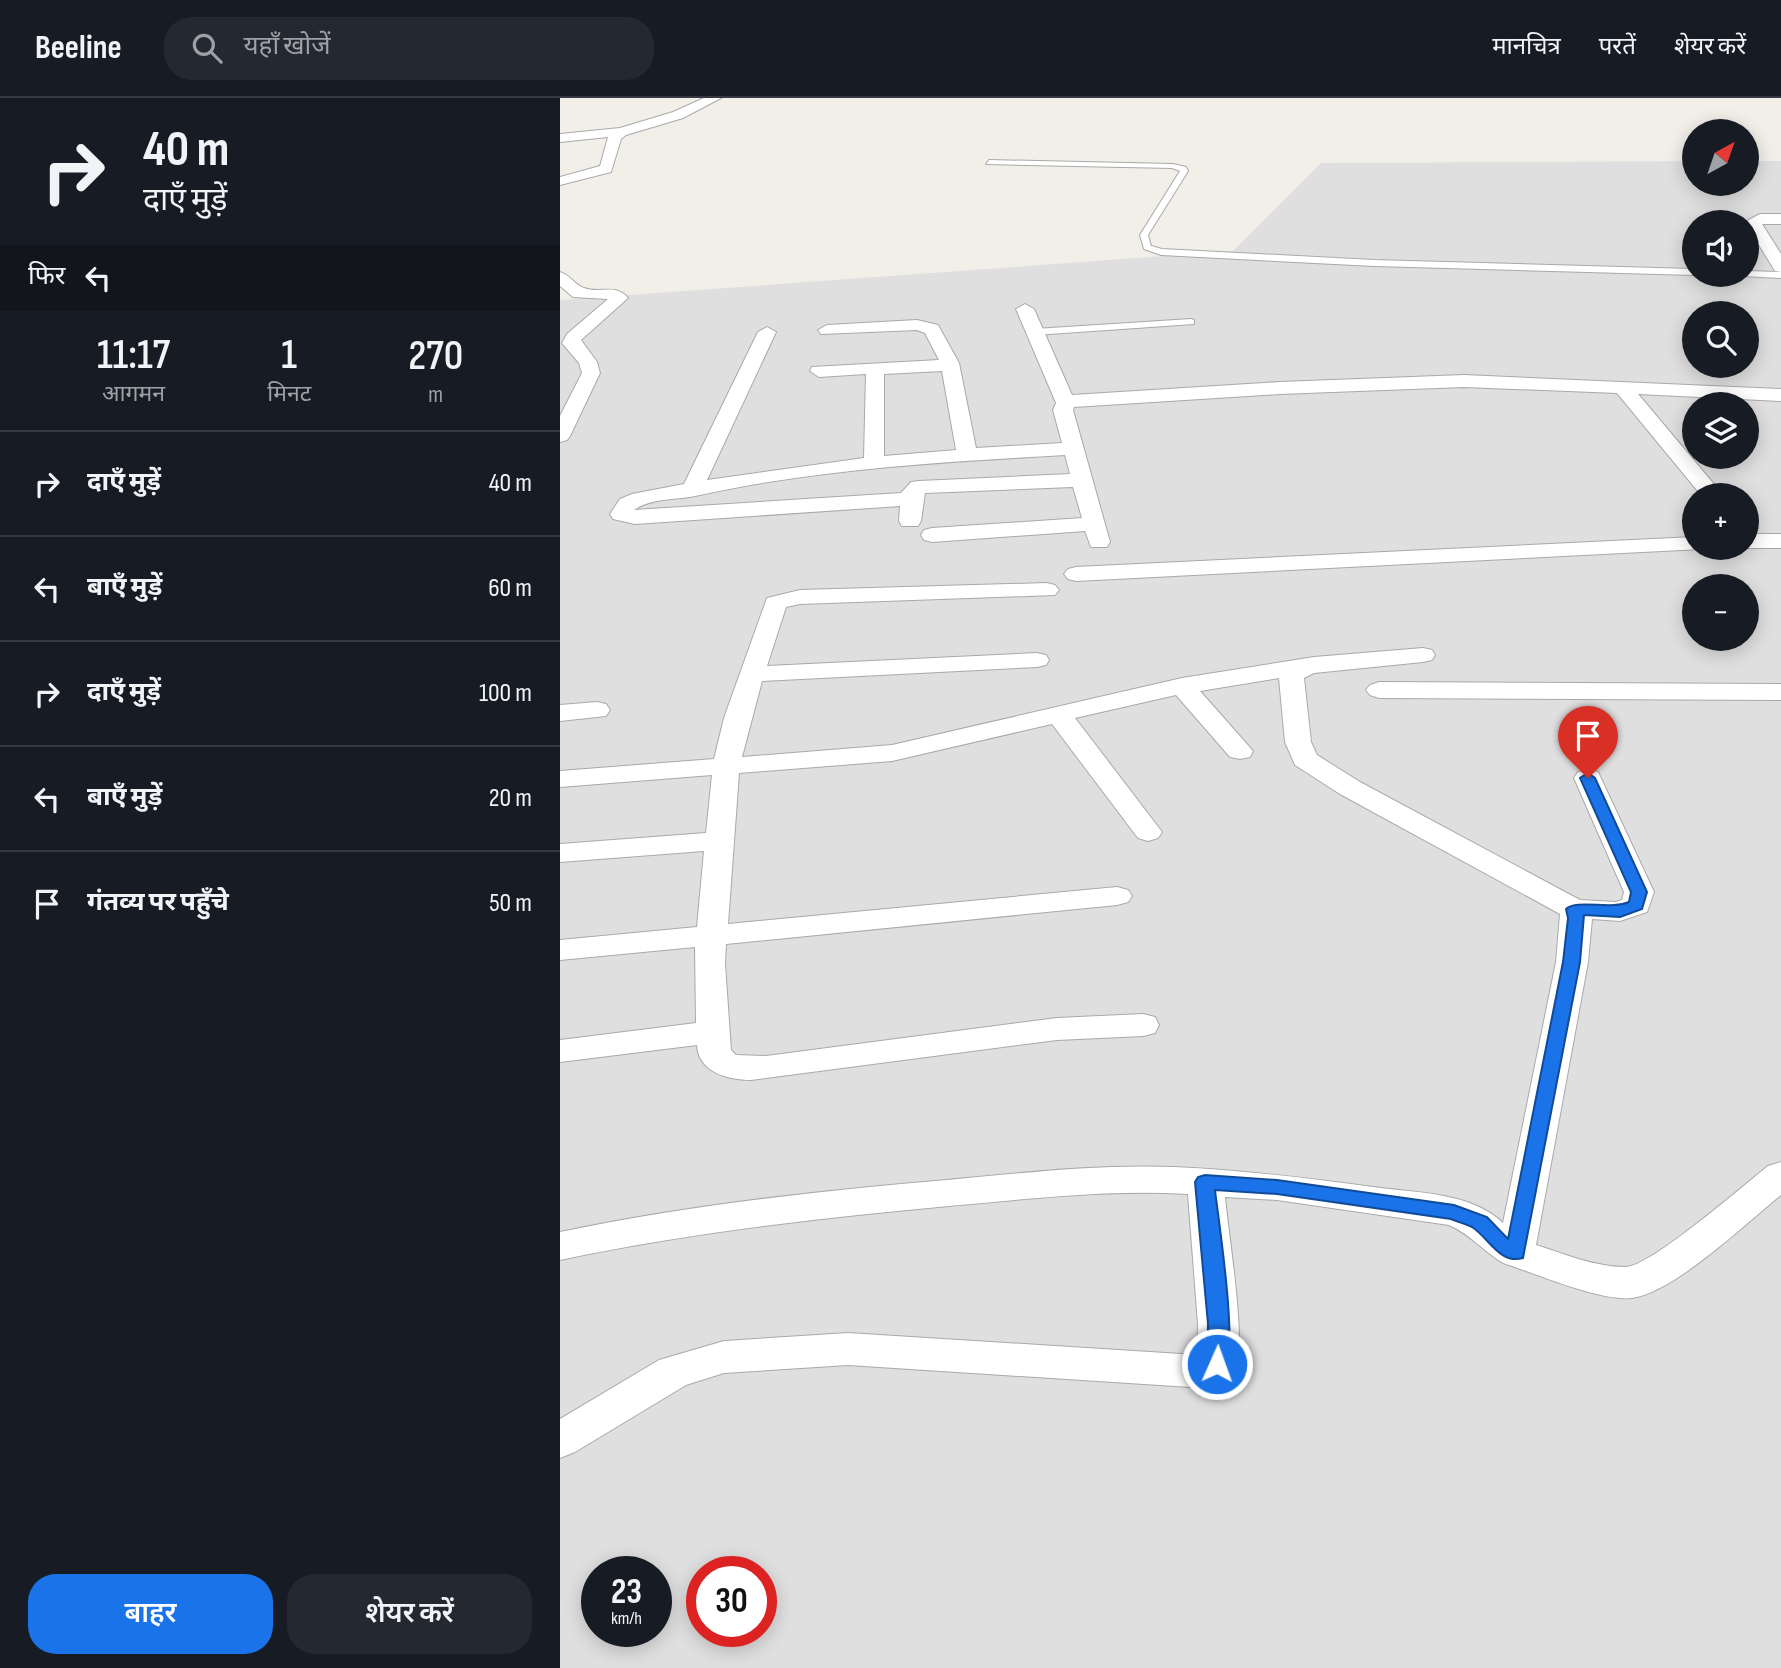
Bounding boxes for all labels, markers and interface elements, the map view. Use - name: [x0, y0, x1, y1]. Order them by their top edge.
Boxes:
- search box: [164, 17, 654, 80]
- text: Beeline: [35, 28, 122, 68]
- icon: search: [188, 29, 226, 67]
- text: यहाँ खोजें: [244, 31, 331, 62]
- text: मानचित्र: [1492, 32, 1561, 61]
- text: परतें: [1599, 32, 1636, 61]
- text: शेयर करें: [1674, 32, 1746, 61]
- north arrow: [1682, 119, 1759, 196]
- map controls: [1682, 119, 1759, 651]
- text: 40 m: [143, 121, 229, 180]
- icon: right: [28, 126, 119, 217]
- text: दाएँ मुड़ें: [143, 181, 227, 220]
- button: sound: [1682, 210, 1759, 287]
- icon: left: [79, 259, 117, 297]
- text: फिर: [28, 261, 65, 292]
- button: search: [1682, 301, 1759, 378]
- text: 11:17: [97, 330, 170, 381]
- text: 1: [281, 330, 297, 381]
- text: 270: [408, 331, 463, 382]
- text: आगमन: [102, 380, 165, 408]
- text: मिनट: [267, 380, 311, 408]
- text: m: [428, 381, 443, 409]
- button: layers: [1682, 392, 1759, 469]
- icon: right: [28, 465, 66, 503]
- text: दाएँ मुड़ें: [87, 467, 161, 498]
- text: 40 m: [489, 468, 532, 499]
- button: +: [1682, 483, 1759, 560]
- icon: left: [28, 570, 66, 608]
- text: बाएँ मुड़ें: [87, 572, 162, 603]
- text: 60 m: [488, 573, 532, 604]
- button: −: [1682, 574, 1759, 651]
- icon: right: [28, 675, 66, 713]
- text: दाएँ मुड़ें: [87, 677, 161, 708]
- text: 100 m: [479, 678, 532, 709]
- pin: [1558, 706, 1618, 778]
- icon: arrive: [1569, 717, 1607, 755]
- icon: left: [28, 780, 66, 818]
- text: बाएँ मुड़ें: [87, 782, 162, 813]
- text: 20 m: [489, 783, 532, 814]
- icon: arrive: [28, 885, 66, 923]
- text: गंतव्य पर पहुँचे: [87, 887, 229, 918]
- text: 50 m: [489, 888, 532, 919]
- position arrow: [1180, 1327, 1254, 1401]
- speed limit sign: 30: [686, 1556, 777, 1647]
- text: 23: [611, 1571, 642, 1614]
- button: बाहर: [28, 1574, 273, 1654]
- button: शेयर करें: [287, 1574, 532, 1654]
- text: km/h: [611, 1608, 642, 1629]

